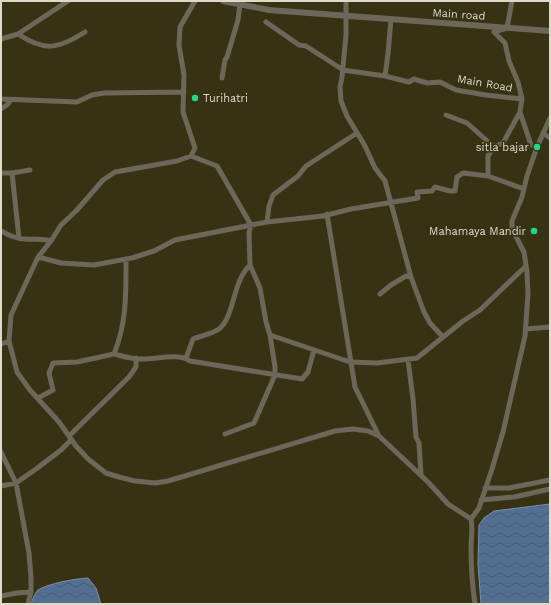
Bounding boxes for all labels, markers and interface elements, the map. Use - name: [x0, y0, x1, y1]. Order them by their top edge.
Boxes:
- street label: Main road: [432, 6, 486, 23]
- street label: Main Road: [456, 72, 514, 95]
- place label: Turihatri: [203, 92, 248, 105]
- marker: Turihatri: [190, 93, 200, 103]
- place label: sitla bajar: [476, 141, 530, 154]
- marker: sitla bajar: [532, 142, 542, 152]
- place label: Mahamaya Mandir: [429, 225, 526, 238]
- marker: Mahamaya Mandir: [529, 226, 539, 236]

